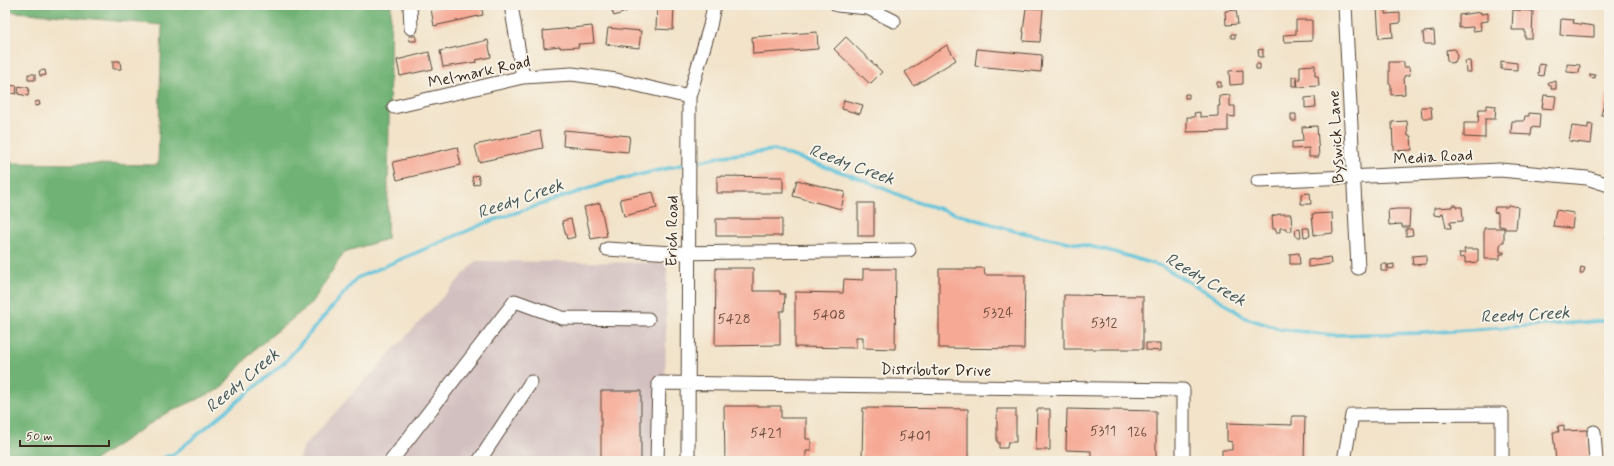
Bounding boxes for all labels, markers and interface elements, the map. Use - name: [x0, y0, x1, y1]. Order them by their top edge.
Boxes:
- street label: Melmark Road: [426, 51, 532, 94]
- street label: Byswick Lane: [1324, 90, 1349, 184]
- water label: Reedy Creek: [806, 139, 898, 191]
- street label: Media Road: [1393, 145, 1473, 170]
- water label: Reedy Creek: [474, 174, 567, 224]
- street label: Erich Road: [661, 195, 684, 267]
- water label: Reedy Creek: [1161, 248, 1250, 312]
- water label: Reedy Creek: [1480, 302, 1571, 328]
- house number: 5324: [983, 304, 1013, 322]
- house number: 5408: [812, 306, 846, 324]
- house number: 5428: [717, 310, 751, 328]
- house number: 5312: [1091, 314, 1117, 332]
- water label: Reedy Creek: [201, 343, 284, 418]
- street label: Distributor Drive: [880, 359, 991, 382]
- scale bar: [20, 422, 109, 448]
- house number: 5311: [1090, 422, 1116, 440]
- house number: 126: [1127, 423, 1147, 441]
- house number: 5421: [750, 424, 782, 442]
- house number: 5401: [899, 427, 931, 445]
- text: 50 m: [26, 429, 53, 445]

